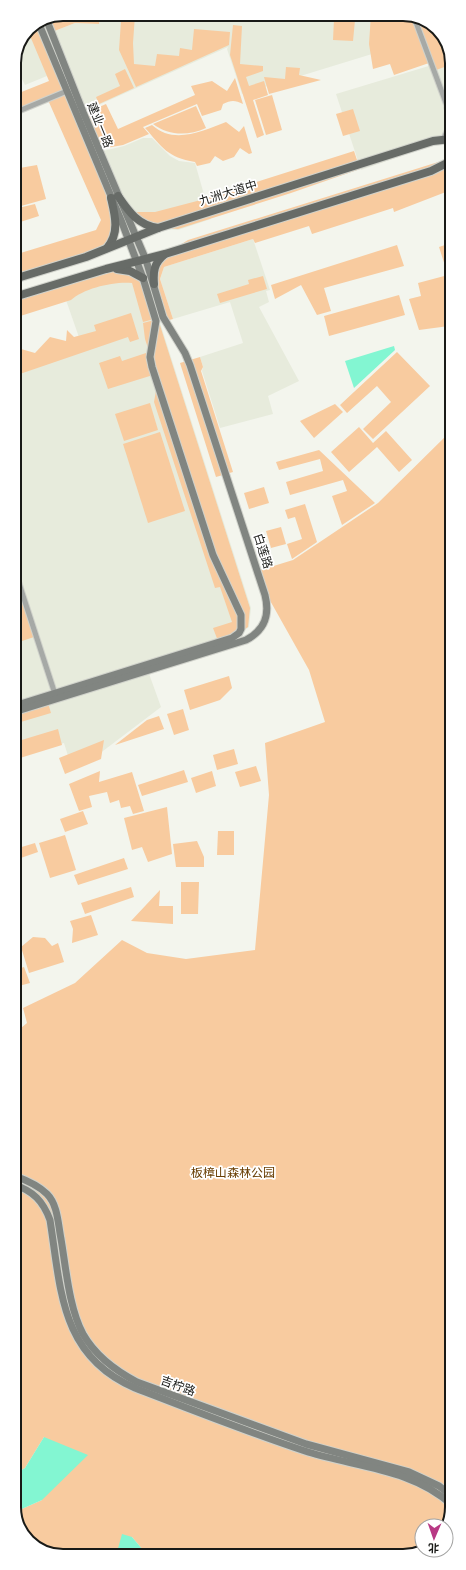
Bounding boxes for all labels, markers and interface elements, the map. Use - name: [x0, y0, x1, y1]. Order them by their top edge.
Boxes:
- street label: 建业一路: [84, 100, 116, 150]
- street label: 九洲大道中: [197, 177, 259, 209]
- street label: 白莲路: [250, 531, 276, 571]
- park label: 板樟山森林公园: [191, 1165, 275, 1181]
- street label: 吉柠路: [158, 1372, 198, 1400]
- north arrow: [414, 1518, 454, 1558]
- text: 北: [428, 1541, 439, 1555]

